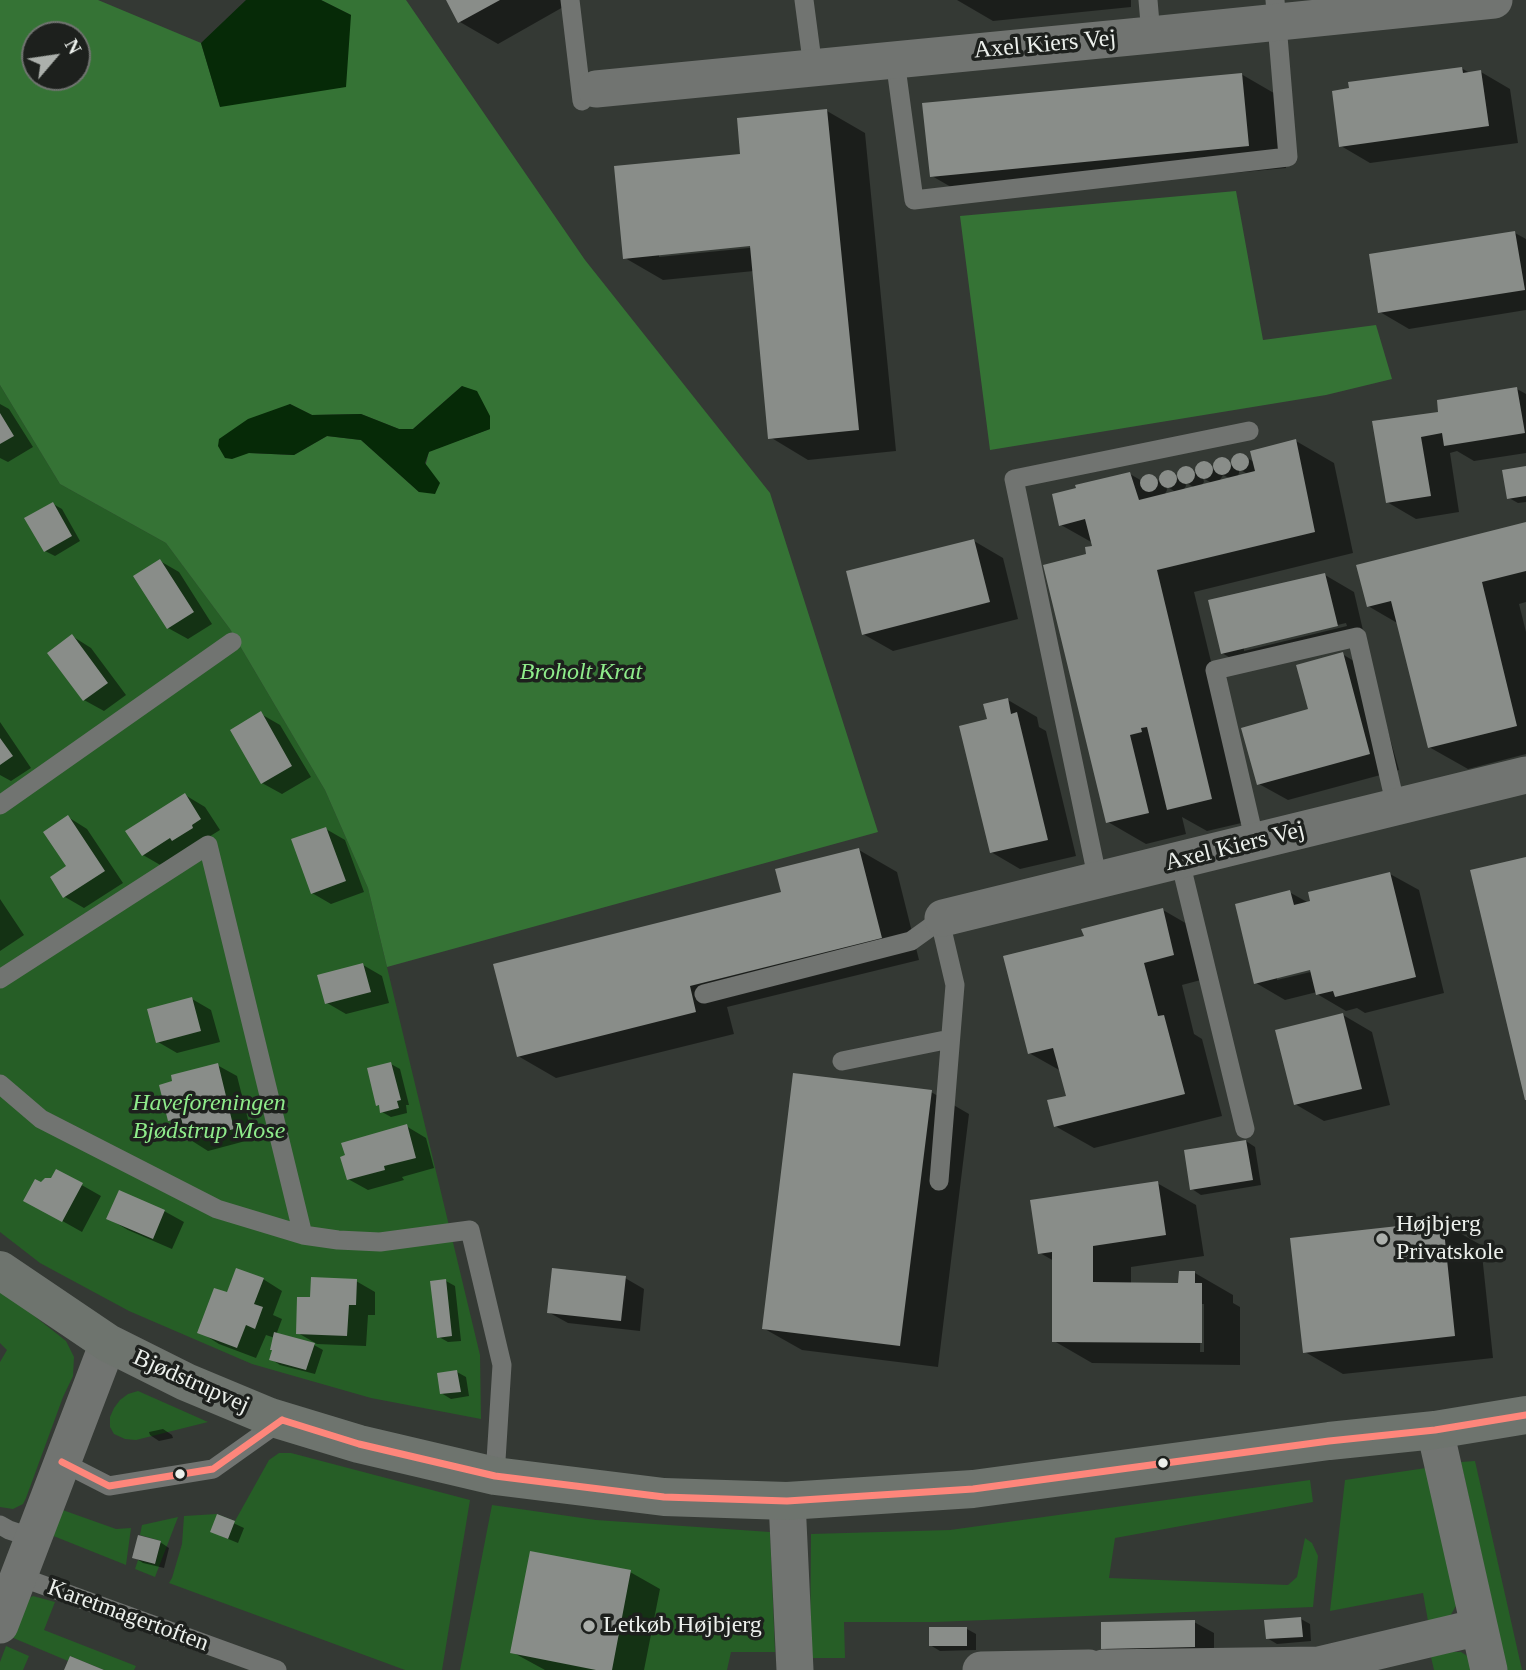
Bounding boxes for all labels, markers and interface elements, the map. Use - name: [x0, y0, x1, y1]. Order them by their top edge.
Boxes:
- north arrow: [21, 21, 91, 91]
- street label: Axel Kiers Vej: [973, 24, 1117, 66]
- text: N: [61, 35, 86, 58]
- park label: Broholt Krat: [520, 659, 642, 687]
- street label: Axel Kiers Vej: [1162, 816, 1308, 878]
- park label: Haveforeningen Bjødstrup Mose: [132, 1090, 286, 1146]
- place label: Højbjerg Privatskole: [1396, 1211, 1504, 1267]
- marker: Højbjerg Privatskole: [1374, 1231, 1390, 1247]
- street label: Bjødstrupvej: [129, 1344, 253, 1420]
- unlabelled marker: [1156, 1456, 1170, 1470]
- unlabelled marker: [173, 1467, 187, 1481]
- street label: Karetmagertoften: [44, 1574, 212, 1658]
- place label: Letkøb Højbjerg: [603, 1612, 762, 1640]
- marker: Letkøb Højbjerg: [581, 1618, 597, 1634]

